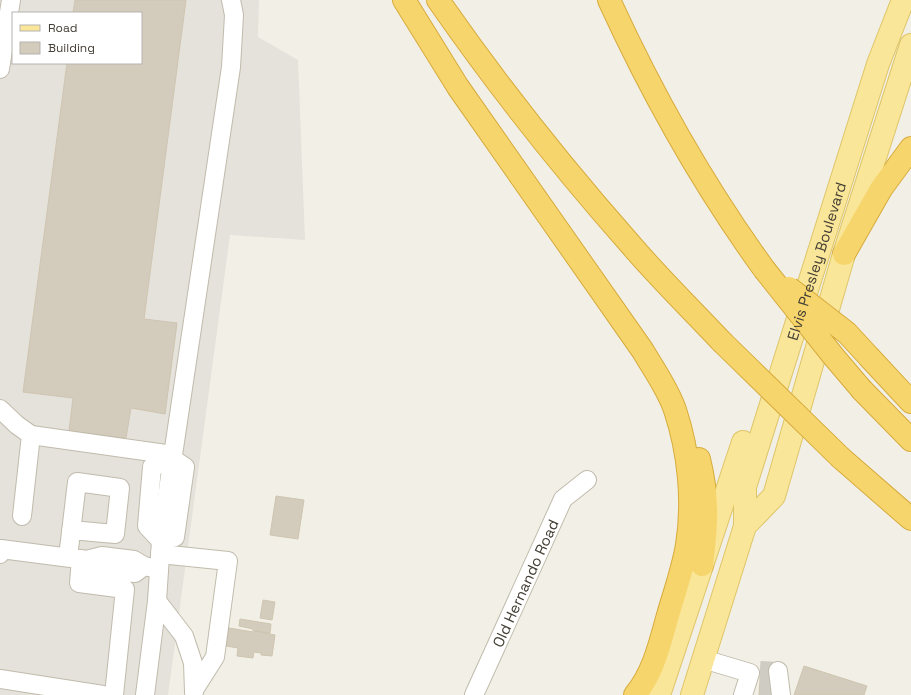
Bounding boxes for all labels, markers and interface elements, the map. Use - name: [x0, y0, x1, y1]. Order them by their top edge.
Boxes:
- legend: [12, 12, 142, 64]
- text: Road: [48, 20, 77, 36]
- text: Building: [48, 40, 95, 56]
- street label: Elvis Presley Boulevard: [782, 180, 850, 342]
- street label: Old Hernando Road: [488, 516, 562, 650]

